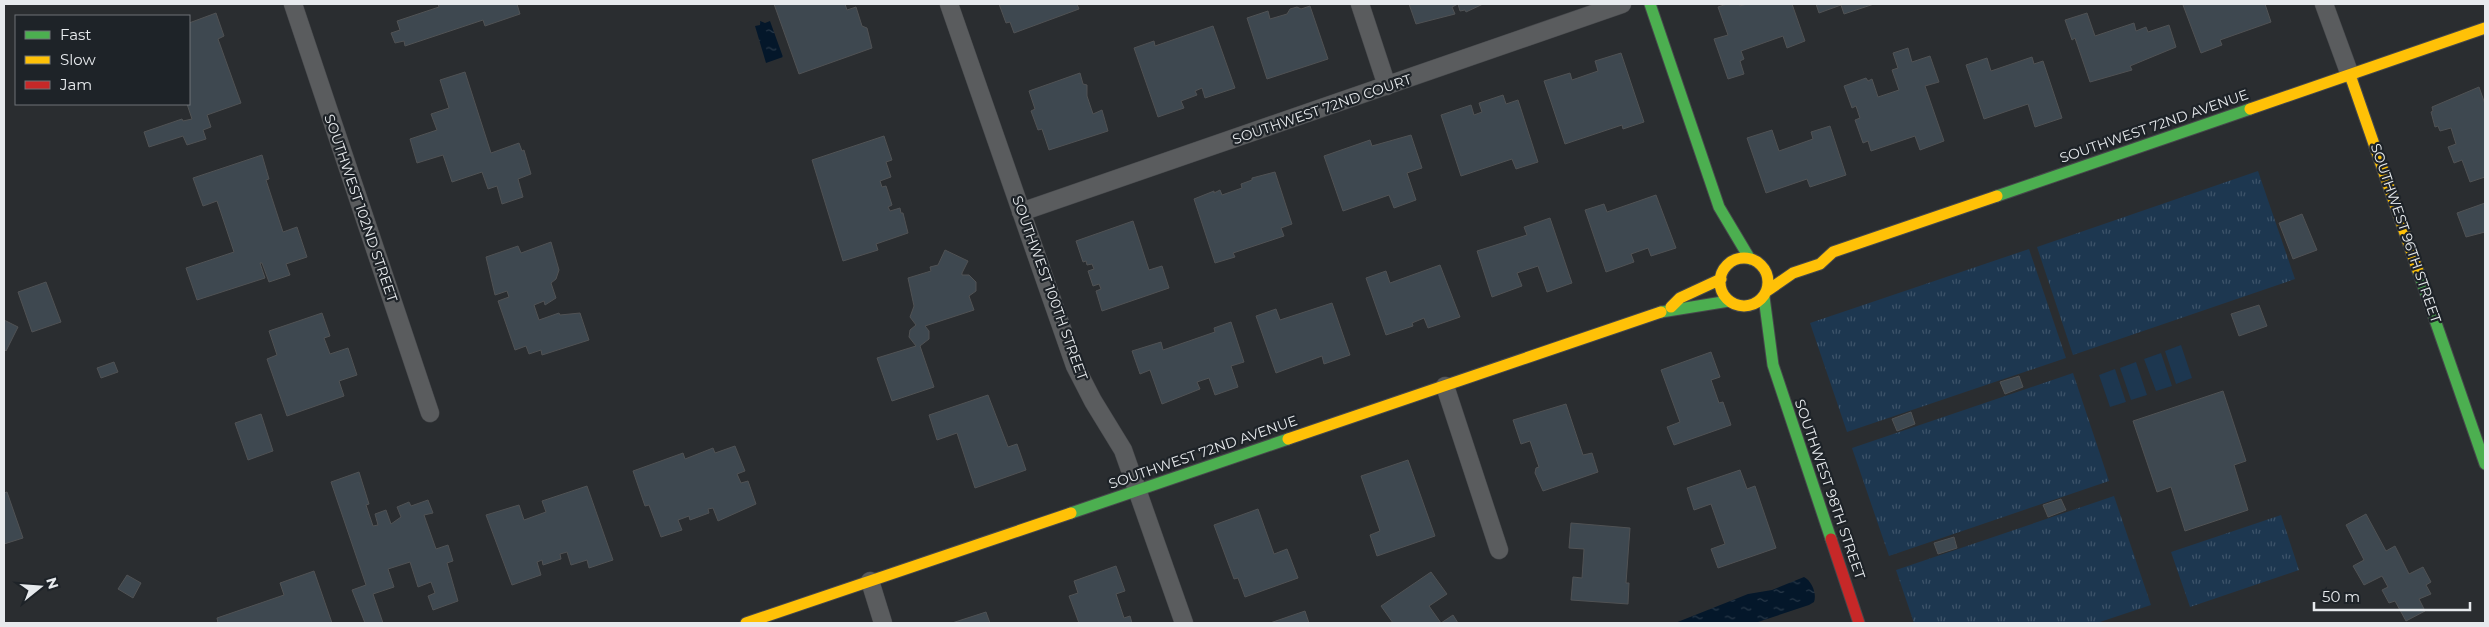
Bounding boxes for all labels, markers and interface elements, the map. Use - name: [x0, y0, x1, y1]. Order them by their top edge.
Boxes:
- legend: [15, 15, 190, 105]
- text: Fast: [60, 25, 91, 44]
- text: Slow: [60, 50, 96, 69]
- street label: SOUTHWEST 72ND COURT: [1230, 70, 1414, 148]
- text: Jam: [59, 75, 92, 94]
- street label: SOUTHWEST 72ND AVENUE: [2057, 85, 2251, 167]
- street label: SOUTHWEST 102ND STREET: [320, 112, 402, 304]
- street label: SOUTHWEST 96TH STREET: [2367, 141, 2445, 325]
- street label: SOUTHWEST 100TH STREET: [1008, 193, 1092, 383]
- street label: SOUTHWEST 98TH STREET: [1791, 397, 1869, 581]
- street label: SOUTHWEST 72ND AVENUE: [1106, 411, 1300, 493]
- north arrow: [15, 562, 65, 612]
- text: N: [42, 575, 63, 591]
- scale bar: [2314, 580, 2470, 612]
- text: 50 m: [2322, 587, 2360, 606]

